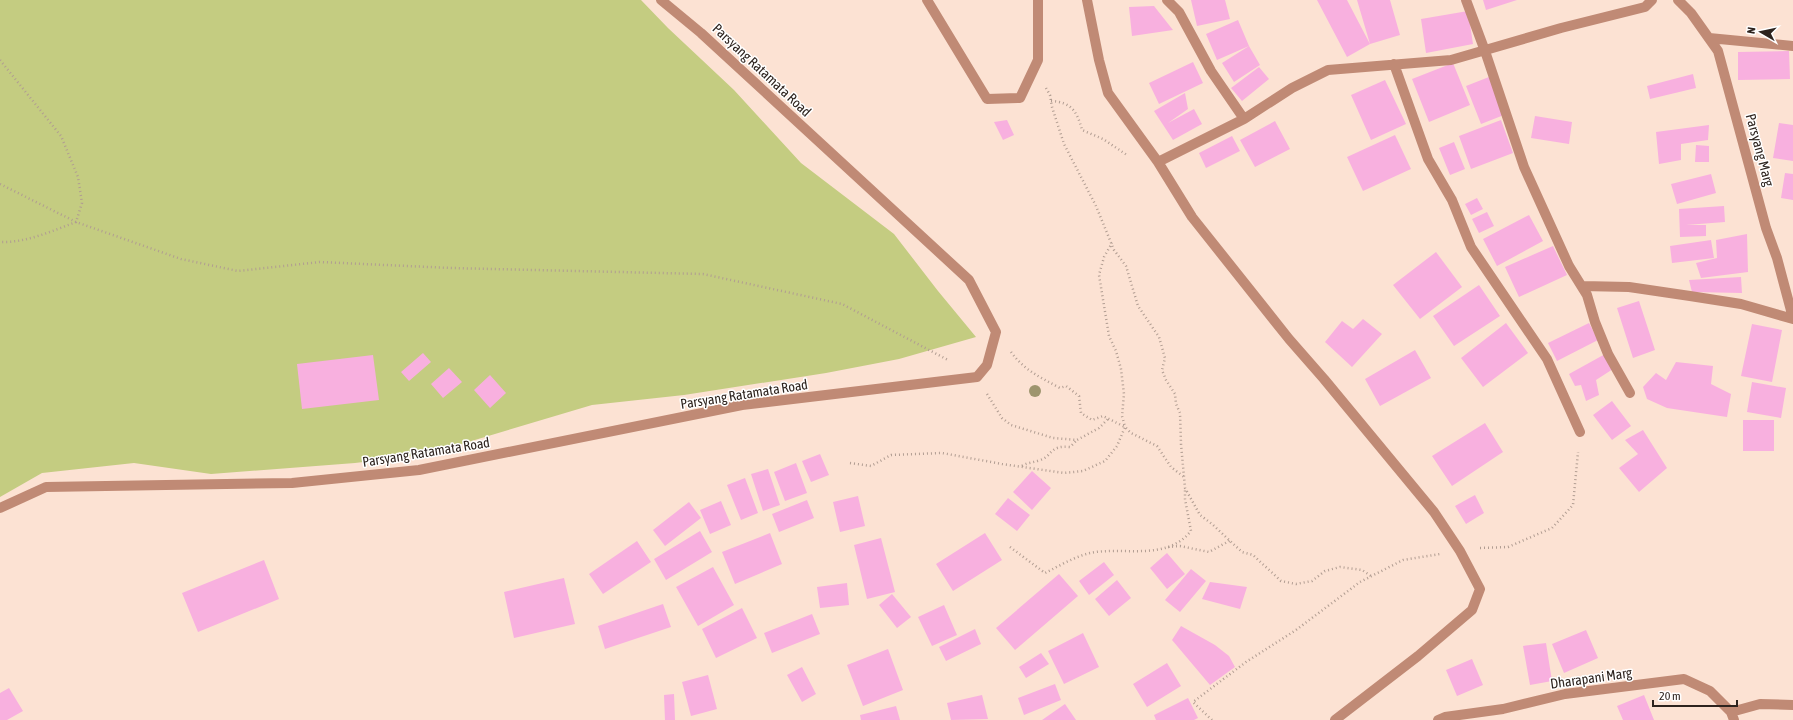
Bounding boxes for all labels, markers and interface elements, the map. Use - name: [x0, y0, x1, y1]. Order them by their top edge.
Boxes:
- north arrow: [1741, 12, 1781, 52]
- street label: Parsyang Ratamata Road: [709, 20, 815, 120]
- text: N: [1745, 26, 1758, 35]
- street label: Parsyang Marg: [1743, 112, 1777, 188]
- street label: Parsyang Ratamata Road: [679, 376, 809, 412]
- street label: Parsyang Ratamata Road: [361, 434, 491, 470]
- street label: Dharapani Marg: [1549, 664, 1633, 692]
- scale bar: [1653, 682, 1737, 708]
- text: 20 m: [1659, 689, 1681, 703]

